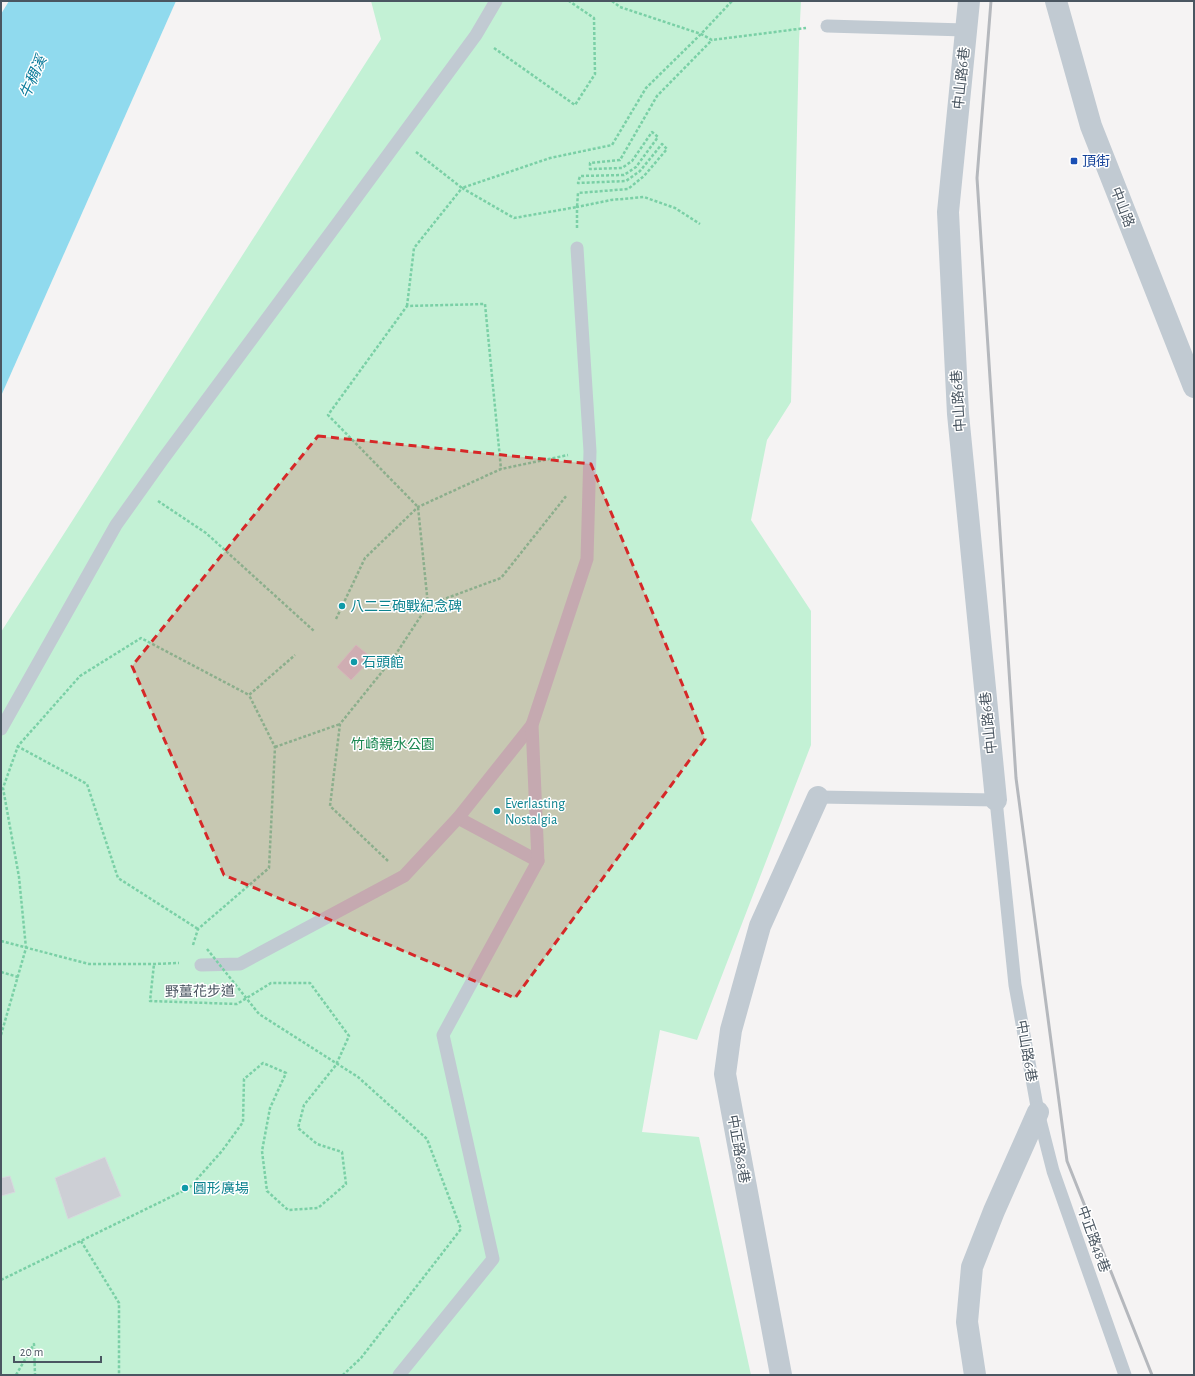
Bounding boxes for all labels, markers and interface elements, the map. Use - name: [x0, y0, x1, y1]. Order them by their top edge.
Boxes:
- street label: 中山路6巷: [951, 46, 972, 110]
- water label: 牛稠溪: [17, 51, 50, 101]
- place label: 頂街: [1082, 154, 1110, 169]
- marker: 頂街: [1069, 156, 1079, 166]
- street label: 中山路: [1108, 185, 1137, 229]
- street label: 中山路6巷: [949, 369, 968, 433]
- place label: 八二三砲戰紀念碑: [350, 598, 462, 614]
- marker: 八二三砲戰紀念碑: [337, 601, 347, 611]
- place label: 石頭館: [362, 655, 404, 670]
- marker: 石頭館: [349, 657, 359, 667]
- street label: 中山路6巷: [978, 691, 999, 755]
- park label: 竹崎親水公園: [351, 737, 435, 752]
- place label: Everlasting Nostalgia: [505, 797, 565, 827]
- marker: Everlasting Nostalgia: [492, 806, 502, 816]
- street label: 野薑花步道: [165, 983, 235, 1000]
- street label: 中山路6巷: [1014, 1019, 1039, 1083]
- street label: 中正路68巷: [725, 1114, 752, 1184]
- place label: 圓形廣場: [193, 1181, 249, 1196]
- marker: 圓形廣場: [180, 1183, 190, 1193]
- street label: 中正路48巷: [1075, 1204, 1112, 1274]
- scale bar: [14, 1338, 101, 1364]
- text: 20 m: [20, 1346, 43, 1358]

